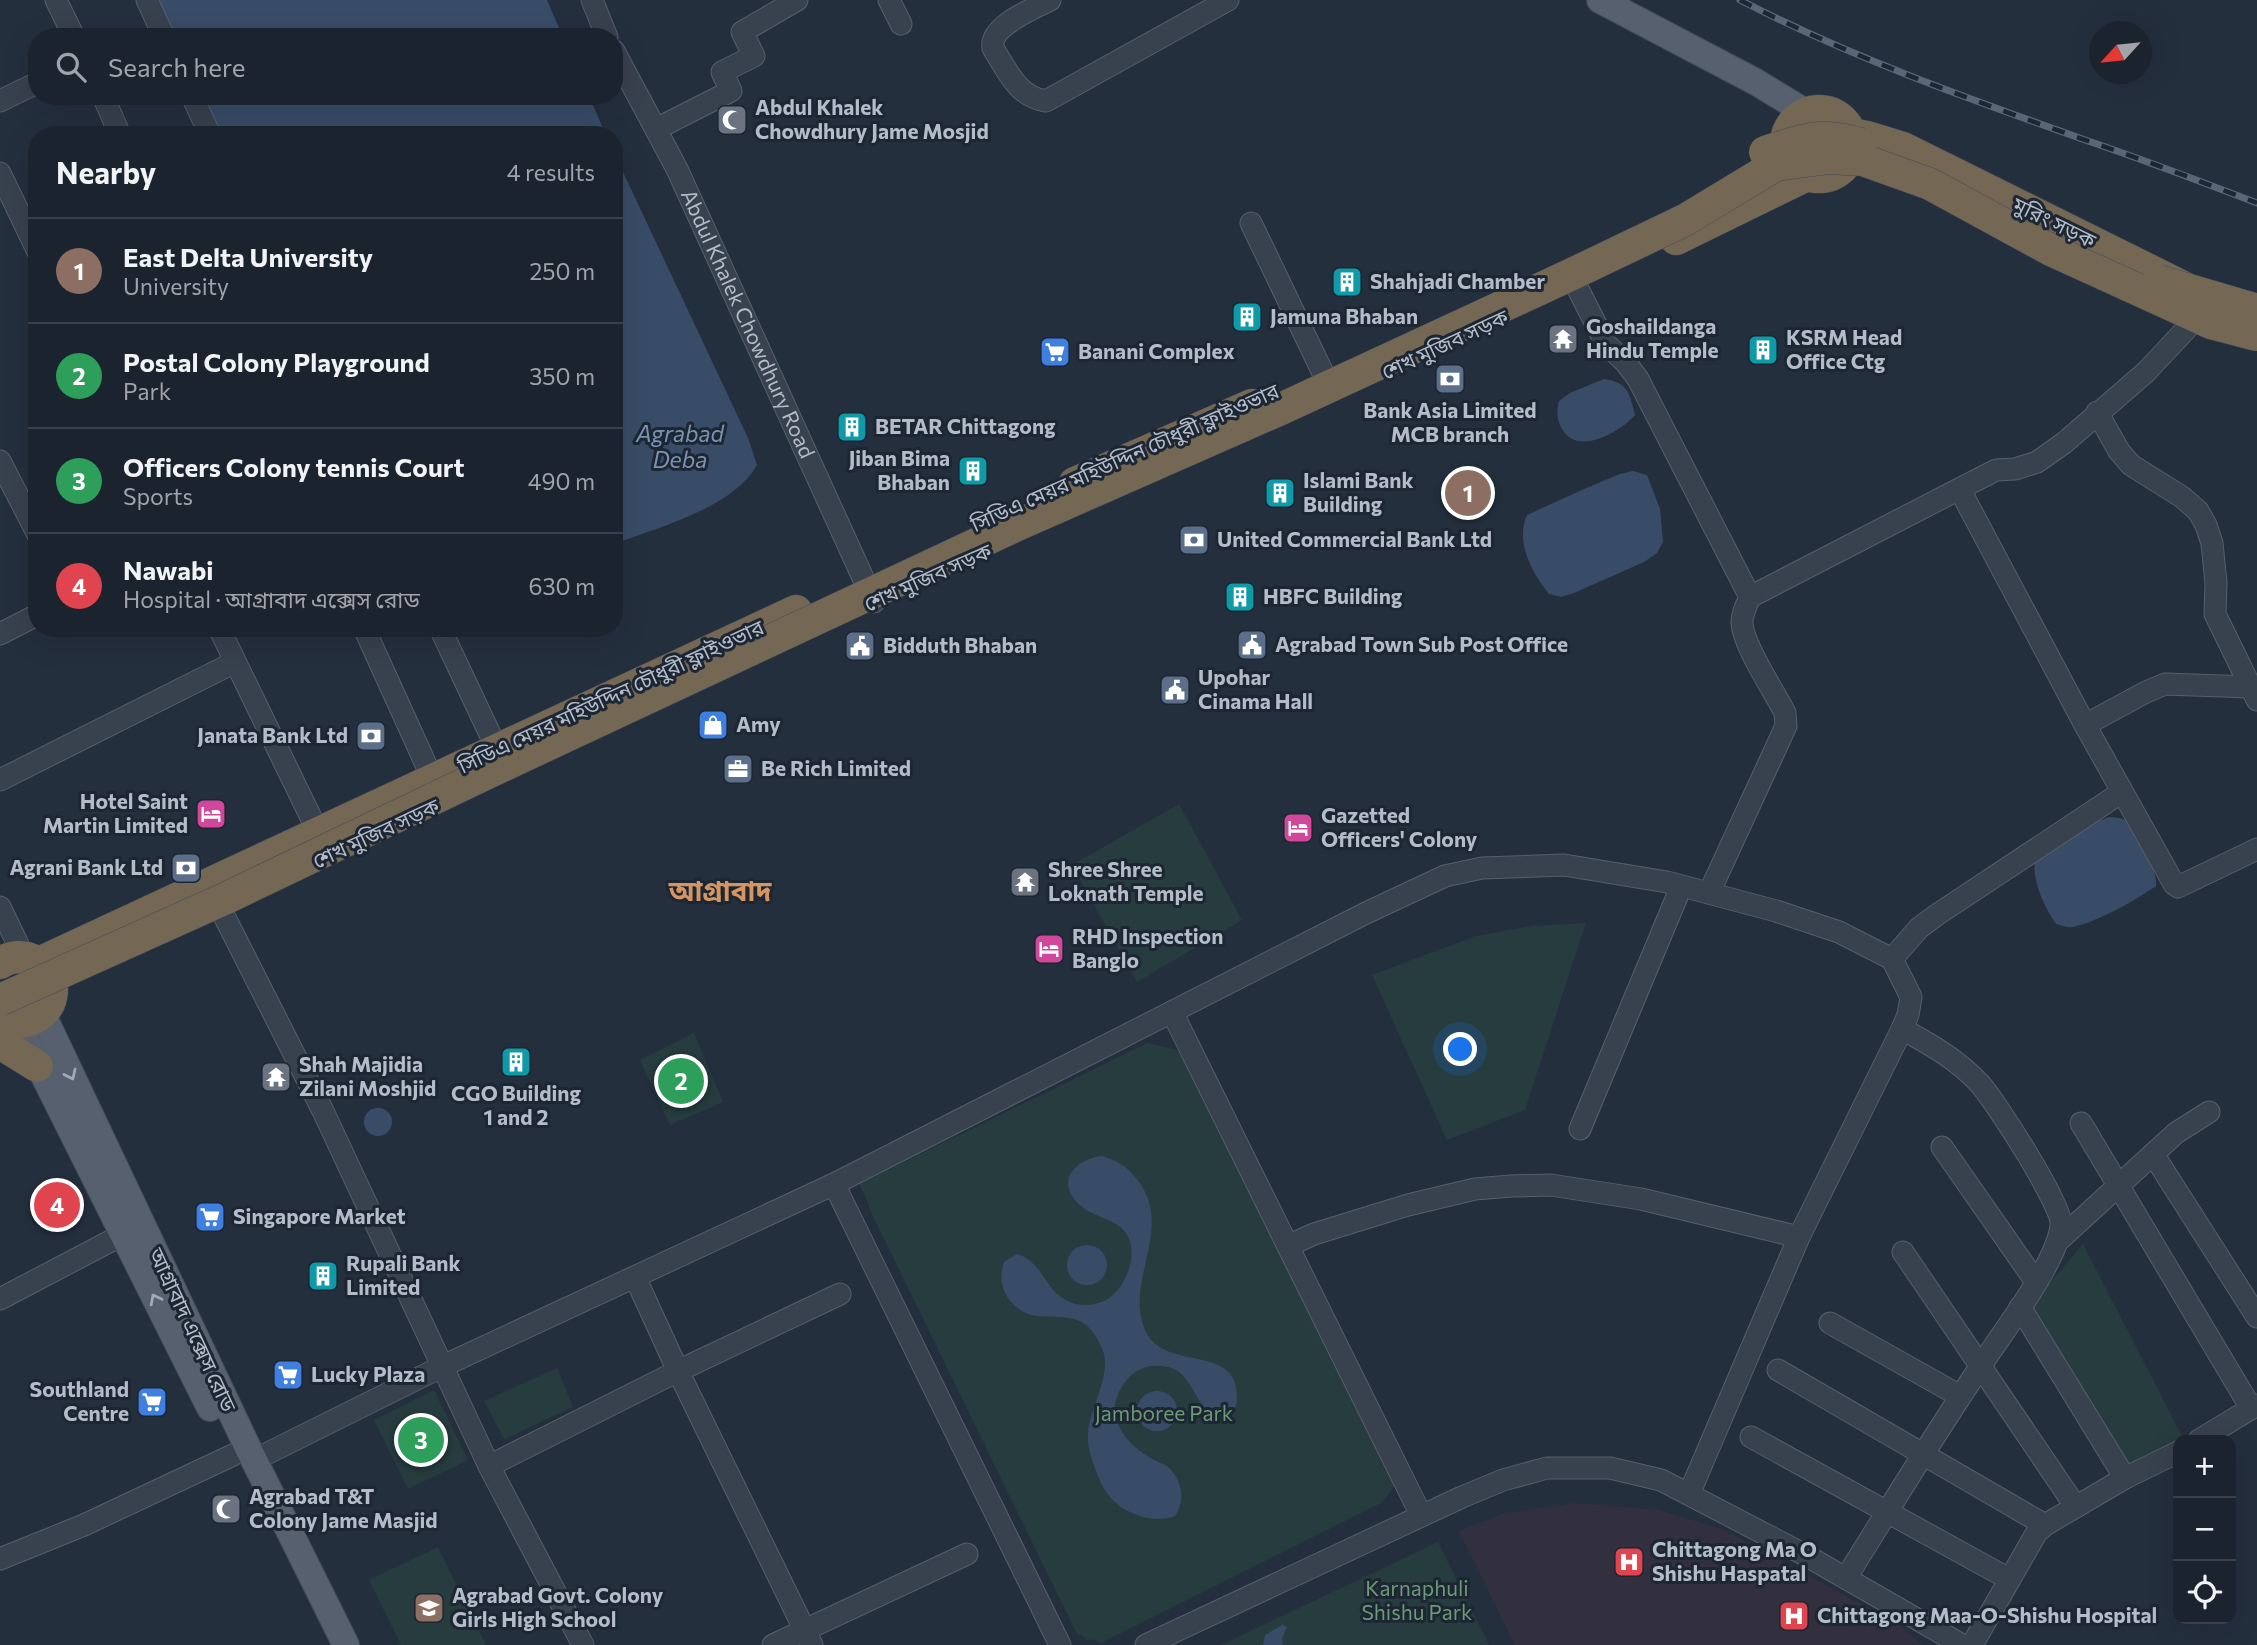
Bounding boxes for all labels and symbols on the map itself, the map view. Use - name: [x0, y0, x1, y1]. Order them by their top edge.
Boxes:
- north arrow: [2089, 21, 2152, 84]
- place label: Abdul Khalek Chowdhury Jame Mosjid: [755, 94, 989, 143]
- mosque icon: Abdul Khalek Chowdhury Jame Mosjid: [715, 103, 749, 137]
- street label: Abdul Khalek Chowdhury Road: [677, 185, 821, 462]
- street label: মুরিং সড়ক: [2008, 190, 2101, 254]
- building icon: Shahjadi Chamber: [1330, 265, 1364, 299]
- place label: Shahjadi Chamber: [1370, 268, 1545, 293]
- building icon: Jamuna Bhaban: [1230, 300, 1264, 334]
- place label: Jamuna Bhaban: [1270, 303, 1418, 328]
- street label: শেখ মুজিব সড়ক: [1377, 303, 1513, 385]
- place label: Goshaildanga Hindu Temple: [1586, 313, 1719, 362]
- temple icon: Goshaildanga Hindu Temple: [1546, 322, 1580, 356]
- place label: KSRM Head Office Ctg: [1786, 324, 1902, 373]
- building icon: KSRM Head Office Ctg: [1746, 333, 1780, 367]
- supermarket icon: Banani Complex: [1038, 335, 1072, 369]
- place label: Banani Complex: [1078, 338, 1235, 363]
- bank icon: Bank Asia Limited MCB branch: [1433, 362, 1467, 396]
- street label: সিডিএ মেয়র মহিউদ্দিন চৌধুরী ফ্লাইওভার: [966, 377, 1283, 537]
- place label: Bank Asia Limited MCB branch: [1363, 397, 1537, 446]
- building icon: BETAR Chittagong: [835, 410, 869, 444]
- place label: BETAR Chittagong: [875, 413, 1056, 438]
- water label: Agrabad Deba: [635, 419, 726, 473]
- place label: Jiban Bima Bhaban: [849, 445, 950, 494]
- building icon: Jiban Bima Bhaban: [956, 454, 990, 488]
- place label: Islami Bank Building: [1303, 467, 1414, 516]
- pin: 1: [1445, 467, 1491, 519]
- building icon: Islami Bank Building: [1263, 476, 1297, 510]
- bank icon: United Commercial Bank Ltd: [1177, 523, 1211, 557]
- place label: United Commercial Bank Ltd: [1217, 526, 1492, 551]
- street label: শেখ মুজিব সড়ক: [860, 537, 996, 617]
- building icon: HBFC Building: [1223, 580, 1257, 614]
- place label: HBFC Building: [1263, 583, 1403, 608]
- street label: সিডিএ মেয়র মহিউদ্দিন চৌধুরী ফ্লাইওভার: [453, 613, 768, 779]
- public building icon: Agrabad Town Sub Post Office: [1235, 628, 1269, 662]
- public building icon: Bidduth Bhaban: [843, 629, 877, 663]
- place label: Agrabad Town Sub Post Office: [1275, 631, 1568, 656]
- place label: Bidduth Bhaban: [883, 632, 1037, 657]
- place label: Upohar Cinama Hall: [1198, 664, 1313, 713]
- public building icon: Upohar Cinama Hall: [1158, 673, 1192, 707]
- shop icon: Amy: [696, 708, 730, 742]
- place label: Amy: [736, 711, 781, 736]
- bank icon: Janata Bank Ltd: [354, 719, 388, 753]
- place label: Janata Bank Ltd: [197, 722, 348, 747]
- office icon: Be Rich Limited: [721, 752, 755, 786]
- place label: Be Rich Limited: [761, 755, 911, 780]
- place label: Hotel Saint Martin Limited: [43, 788, 188, 837]
- street label: শেখ মুজিব সড়ক: [308, 792, 444, 874]
- hotel icon: Hotel Saint Martin Limited: [194, 797, 228, 831]
- place label: Gazetted Officers' Colony: [1321, 802, 1478, 851]
- hotel icon: Gazetted Officers' Colony: [1281, 811, 1315, 845]
- bank icon: Agrani Bank Ltd: [169, 851, 203, 885]
- place label: Agrani Bank Ltd: [10, 854, 163, 879]
- place label: Shree Shree Loknath Temple: [1048, 856, 1204, 905]
- temple icon: Shree Shree Loknath Temple: [1008, 865, 1042, 899]
- district label: আগ্রাবাদ: [668, 873, 772, 907]
- place label: RHD Inspection Banglo: [1072, 923, 1223, 972]
- hotel icon: RHD Inspection Banglo: [1032, 932, 1066, 966]
- your location: [1443, 1032, 1477, 1066]
- building icon: CGO Building 1 and 2: [499, 1045, 533, 1079]
- place label: Shah Majidia Zilani Moshjid: [299, 1051, 436, 1100]
- pin: 2: [658, 1055, 704, 1107]
- temple icon: Shah Majidia Zilani Moshjid: [259, 1060, 293, 1094]
- one-way arrow: [63, 1068, 77, 1080]
- place label: CGO Building 1 and 2: [451, 1080, 581, 1129]
- pin: 4: [34, 1179, 80, 1231]
- supermarket icon: Singapore Market: [193, 1200, 227, 1234]
- place label: Singapore Market: [233, 1203, 406, 1228]
- street label: আগ্রাবাদ এক্সেস রোড: [144, 1243, 243, 1416]
- place label: Rupali Bank Limited: [346, 1250, 461, 1299]
- building icon: Rupali Bank Limited: [306, 1259, 340, 1293]
- one-way arrow: [149, 1294, 163, 1306]
- supermarket icon: Lucky Plaza: [271, 1358, 305, 1392]
- place label: Lucky Plaza: [311, 1361, 425, 1386]
- place label: Southland Centre: [30, 1376, 129, 1425]
- supermarket icon: Southland Centre: [135, 1385, 169, 1419]
- park label: Jamboree Park: [1095, 1400, 1233, 1425]
- pin: 3: [398, 1414, 444, 1466]
- place label: Agrabad T&T Colony Jame Masjid: [249, 1483, 438, 1532]
- mosque icon: Agrabad T&T Colony Jame Masjid: [209, 1492, 243, 1526]
- place label: Chittagong Ma O Shishu Haspatal: [1652, 1536, 1817, 1585]
- hospital icon: Chittagong Ma O Shishu Haspatal: [1612, 1545, 1646, 1579]
- park label: Karnaphuli Shishu Park: [1361, 1575, 1473, 1624]
- place label: Agrabad Govt. Colony Girls High School: [452, 1582, 664, 1631]
- school or university icon: Agrabad Govt. Colony Girls High School: [412, 1591, 446, 1625]
- hospital icon: Chittagong Maa-O-Shishu Hospital: [1777, 1599, 1811, 1633]
- place label: Chittagong Maa-O-Shishu Hospital: [1817, 1602, 2157, 1627]

